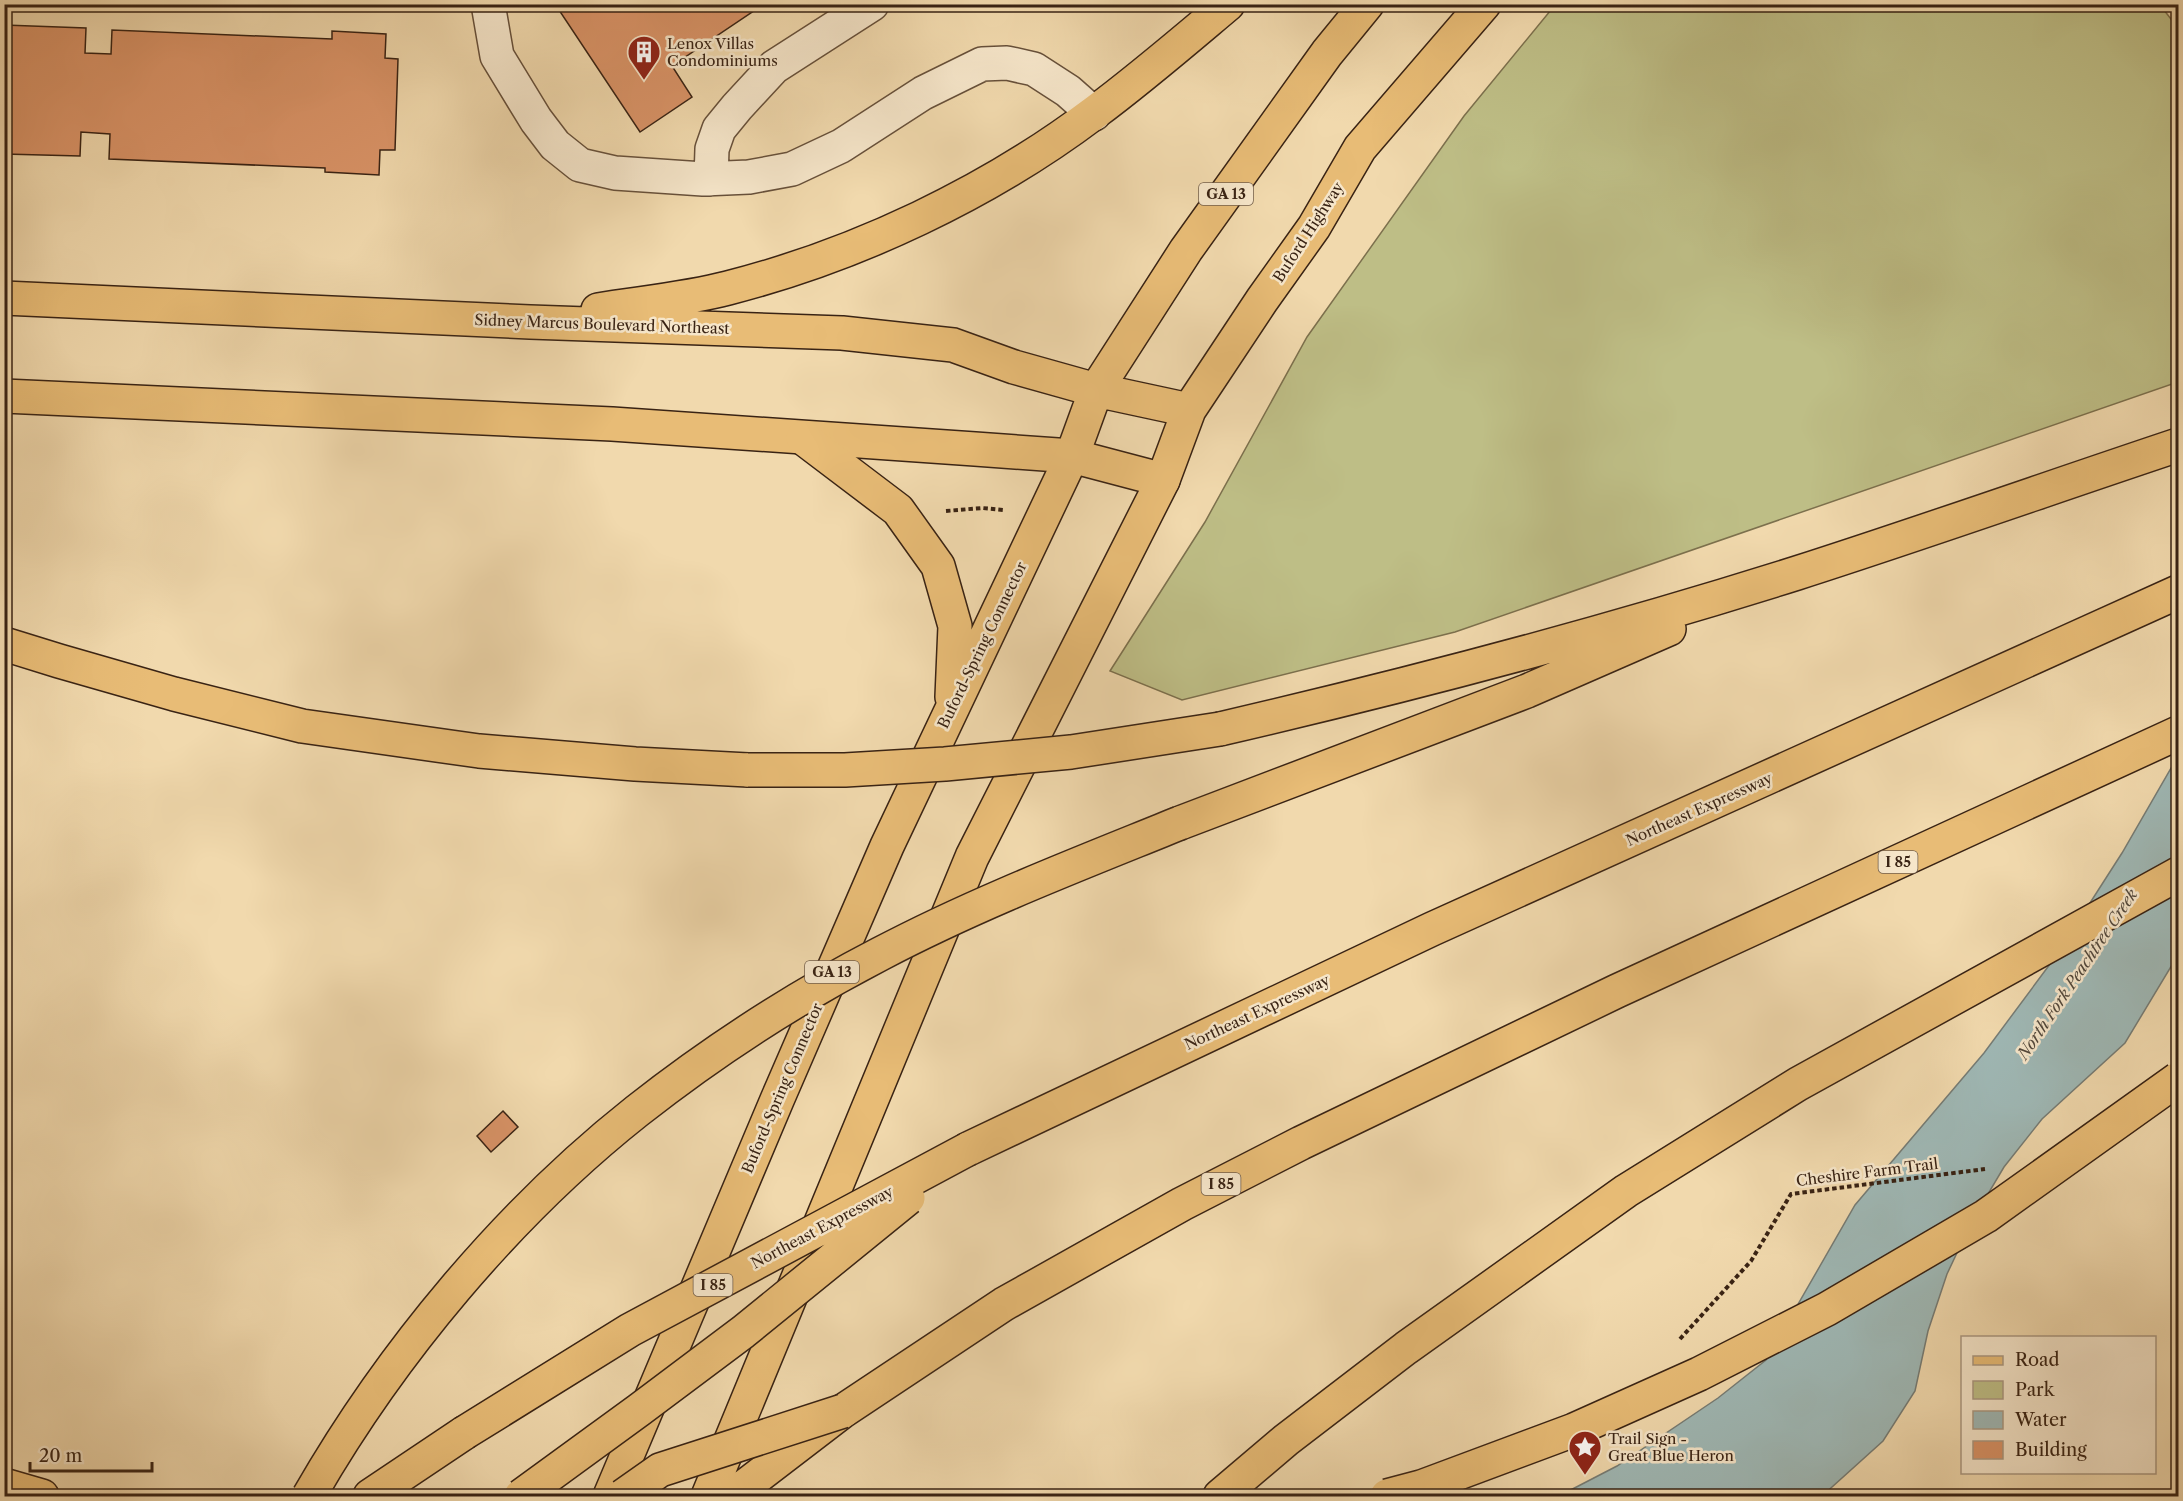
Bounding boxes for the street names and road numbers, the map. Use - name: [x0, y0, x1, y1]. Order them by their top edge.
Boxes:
- street label: Buford Highway: [1269, 178, 1348, 286]
- road number: GA 13: [1199, 183, 1253, 205]
- street label: Sidney Marcus Boulevard Northeast: [474, 310, 731, 338]
- street label: Buford-Spring Connector: [933, 558, 1031, 731]
- street label: Northeast Expressway: [1623, 768, 1776, 850]
- road number: I 85: [1878, 851, 1918, 873]
- road number: GA 13: [805, 961, 859, 983]
- street label: Northeast Expressway: [1181, 970, 1333, 1054]
- street label: Buford-Spring Connector: [737, 999, 827, 1176]
- street label: Cheshire Farm Trail: [1795, 1154, 1940, 1190]
- road number: I 85: [1202, 1173, 1240, 1195]
- street label: Northeast Expressway: [748, 1181, 897, 1272]
- road number: I 85: [694, 1274, 732, 1296]

